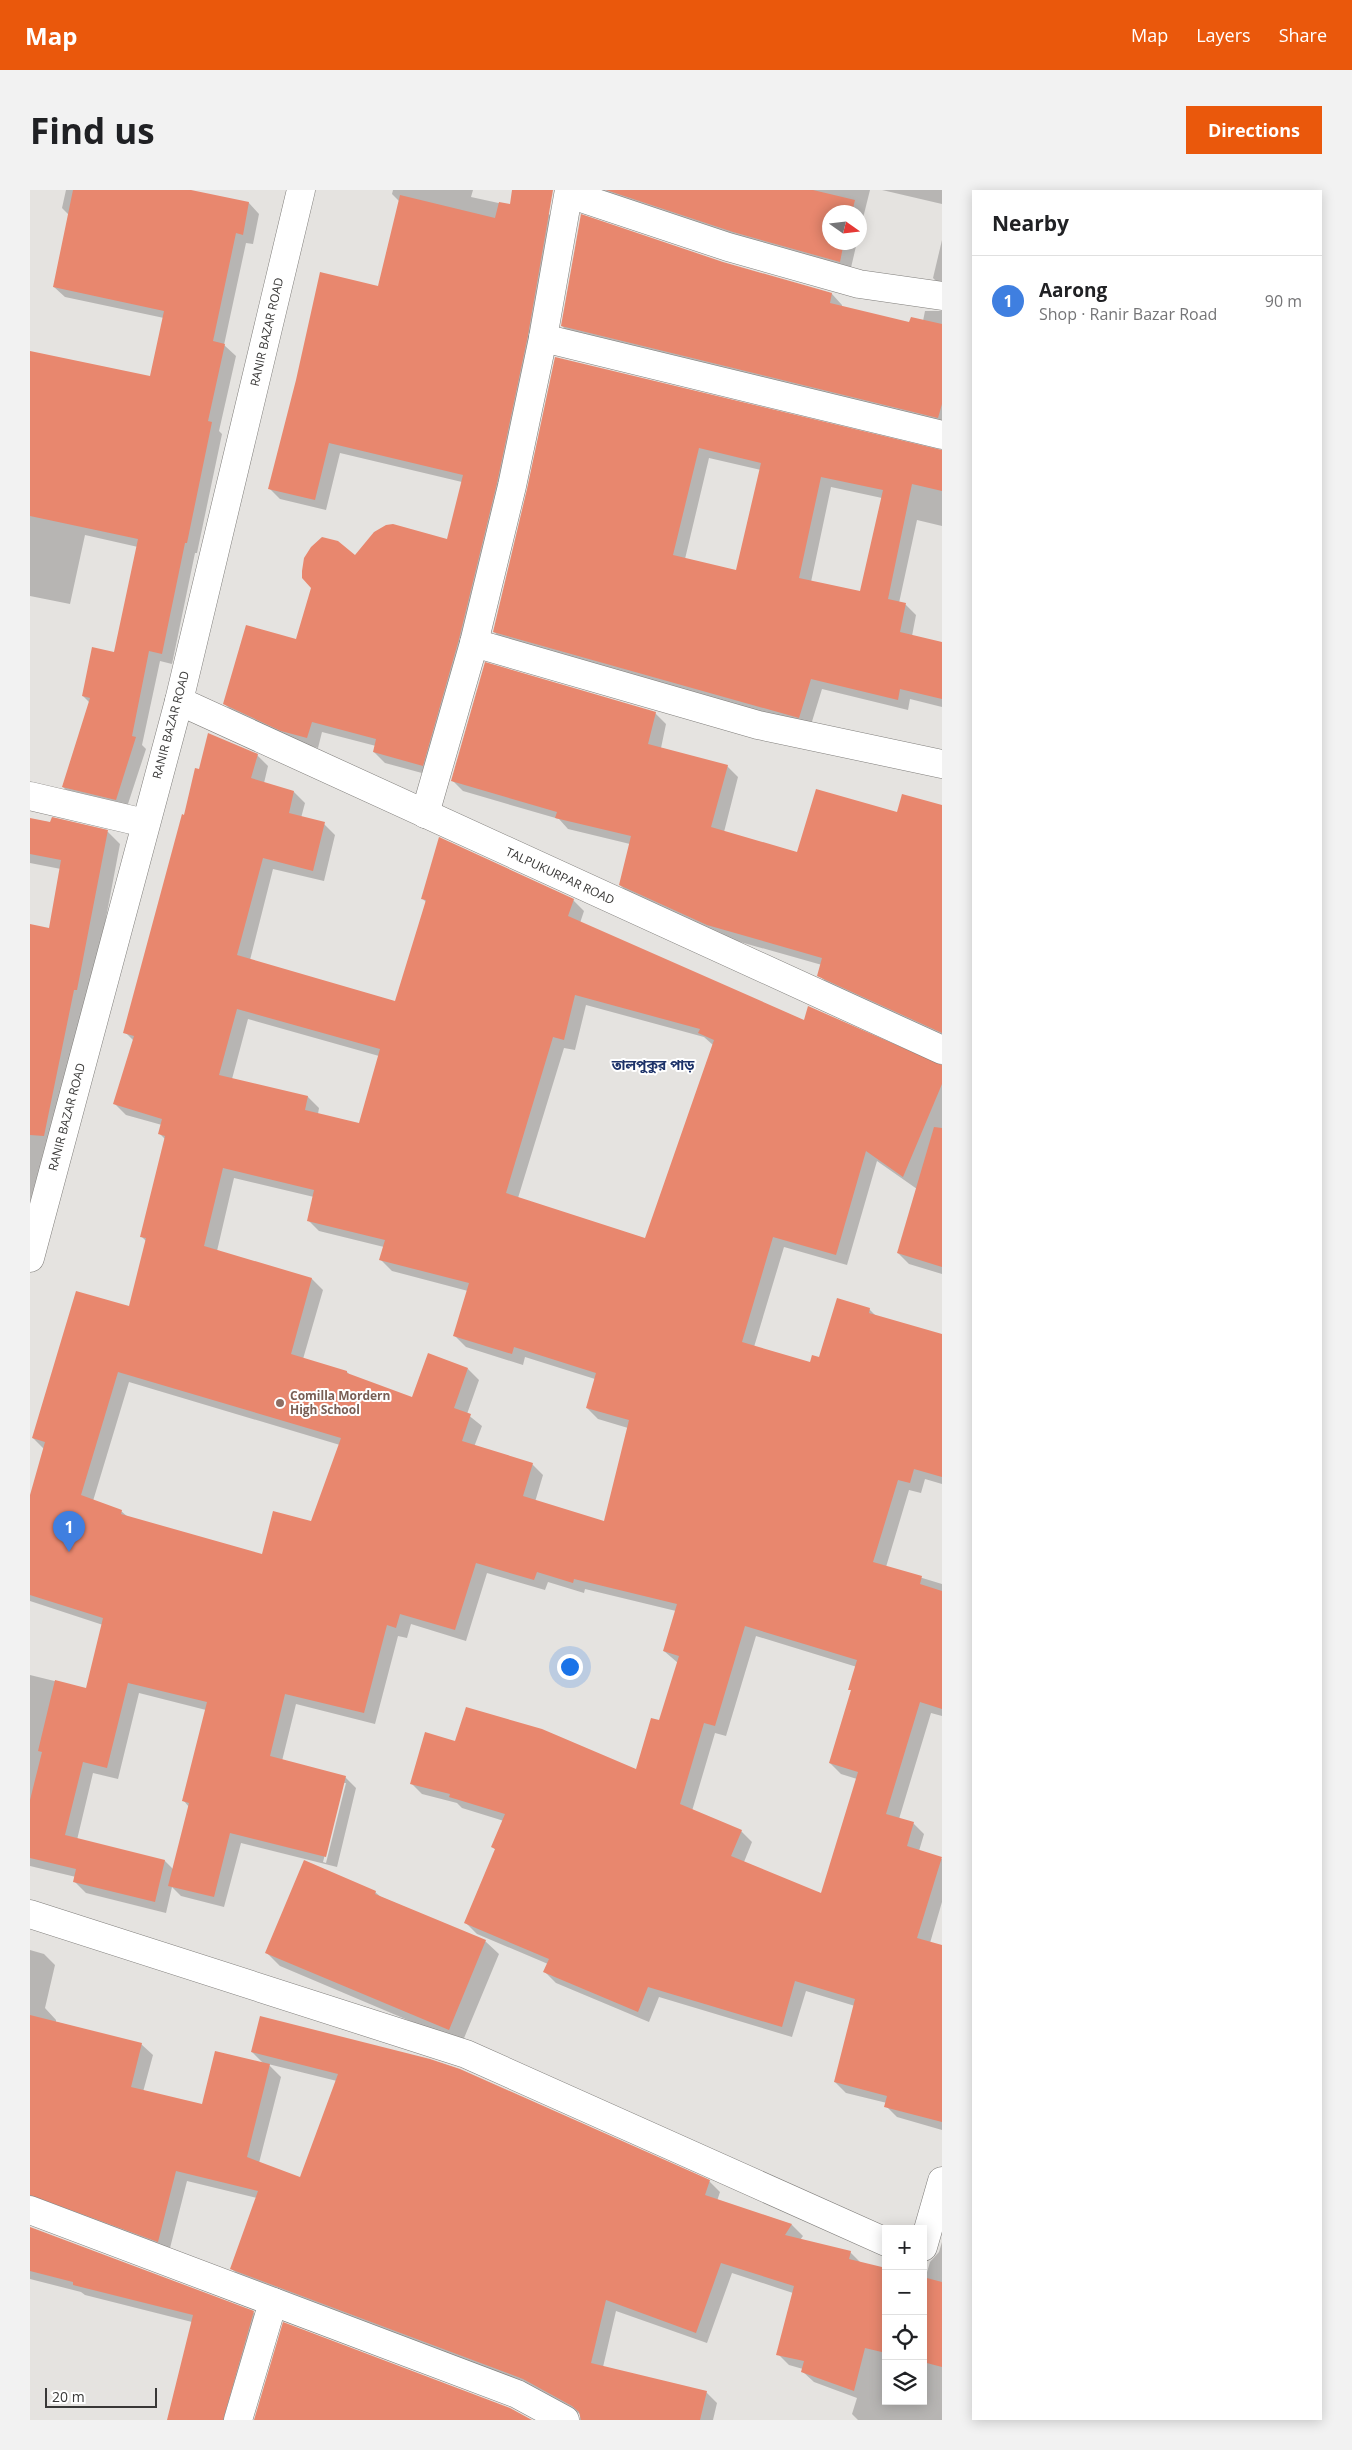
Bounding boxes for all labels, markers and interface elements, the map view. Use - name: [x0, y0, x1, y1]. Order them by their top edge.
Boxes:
- text: Map: [25, 19, 77, 52]
- text: Map: [1131, 23, 1168, 47]
- text: Layers: [1196, 23, 1251, 47]
- text: Share: [1279, 23, 1327, 47]
- button: Directions: [1186, 106, 1322, 154]
- text: Find us: [30, 107, 155, 154]
- north arrow: [822, 205, 867, 250]
- text: Nearby: [992, 209, 1069, 237]
- street label: RANIR BAZAR ROAD: [246, 276, 287, 388]
- text: Aarong: [1039, 277, 1107, 303]
- text: 1: [1003, 290, 1013, 312]
- text: 90 m: [1265, 290, 1302, 312]
- text: Shop · Ranir Bazar Road: [1039, 303, 1217, 325]
- street label: RANIR BAZAR ROAD: [148, 669, 193, 781]
- street label: TALPUKURPAR ROAD: [503, 843, 617, 908]
- district label: তালপুকুর পাড়: [611, 1055, 695, 1074]
- street label: RANIR BAZAR ROAD: [44, 1061, 89, 1173]
- place label: Comilla Mordern High School: [290, 1387, 390, 1418]
- marker: Comilla Mordern High School: [274, 1397, 286, 1409]
- pin: 1: [53, 1511, 85, 1552]
- your location: [557, 1654, 583, 1680]
- map controls: [882, 2225, 927, 2405]
- button: +: [882, 2225, 927, 2270]
- button: −: [882, 2270, 927, 2315]
- button: locate: [882, 2315, 927, 2360]
- button: layers: [882, 2360, 927, 2405]
- scale bar: [45, 2385, 158, 2408]
- text: 20 m: [52, 2387, 85, 2406]

